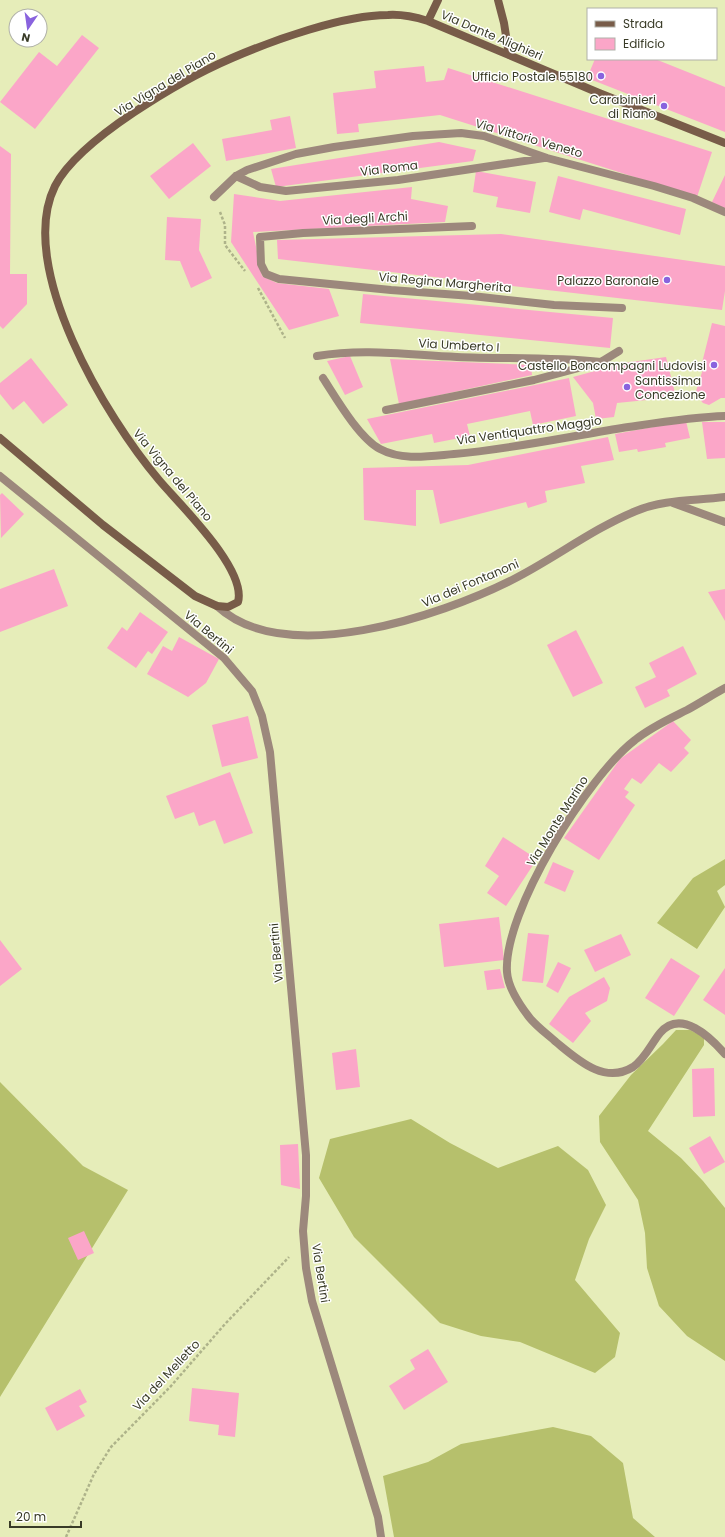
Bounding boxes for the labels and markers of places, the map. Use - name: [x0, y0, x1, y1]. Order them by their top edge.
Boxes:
- place label: Ufficio Postale 55180: [472, 68, 593, 85]
- marker: Ufficio Postale 55180: [596, 71, 606, 81]
- place label: Carabinieri di Riano: [589, 91, 656, 122]
- marker: Carabinieri di Riano: [659, 101, 669, 111]
- place label: Palazzo Baronale: [557, 272, 659, 289]
- marker: Palazzo Baronale: [662, 275, 672, 285]
- place label: Castello Boncompagni Ludovisi: [518, 357, 706, 374]
- marker: Castello Boncompagni Ludovisi: [709, 360, 719, 370]
- place label: Santissima Concezione: [635, 372, 706, 403]
- marker: Santissima Concezione: [622, 382, 632, 392]

